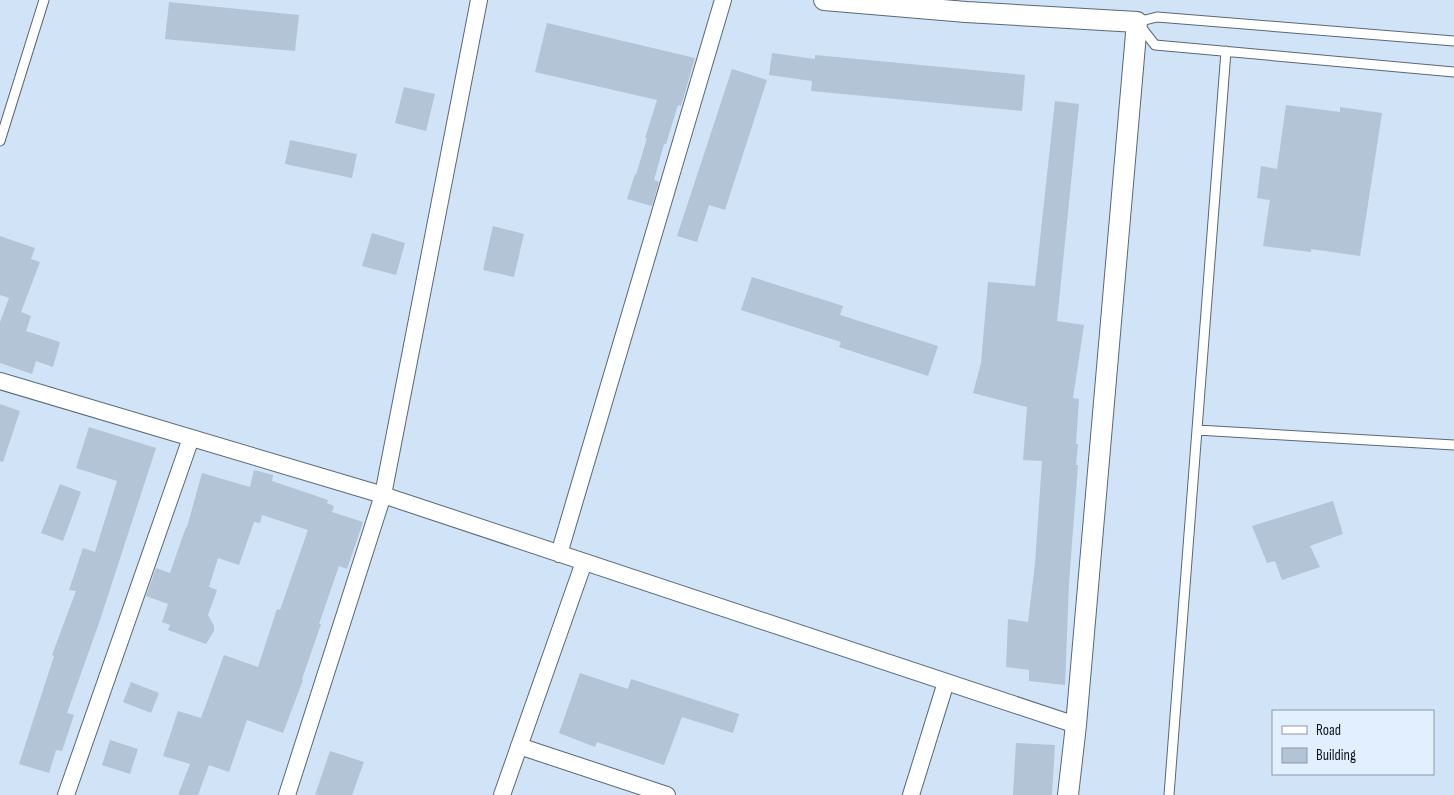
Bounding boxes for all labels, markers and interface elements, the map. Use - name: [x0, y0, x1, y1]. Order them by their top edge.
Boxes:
- legend: [1272, 710, 1434, 775]
- text: Road: [1316, 721, 1341, 740]
- text: Building: [1316, 746, 1356, 765]

